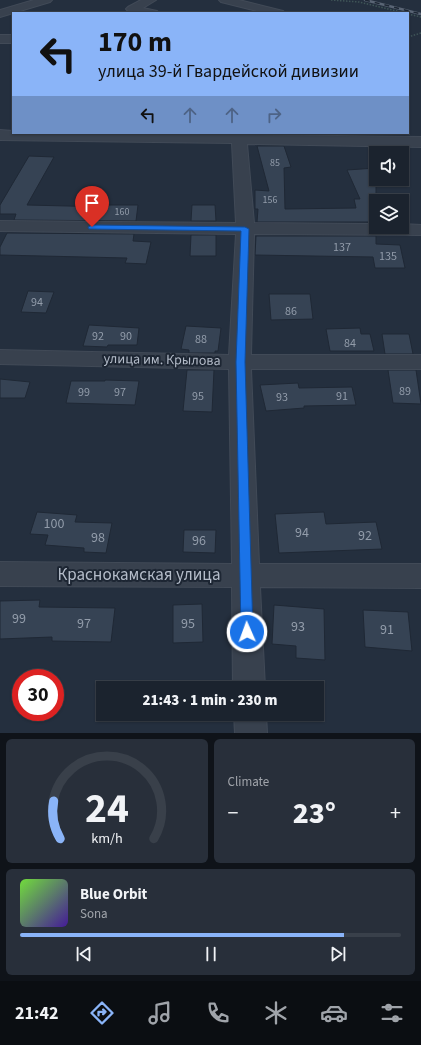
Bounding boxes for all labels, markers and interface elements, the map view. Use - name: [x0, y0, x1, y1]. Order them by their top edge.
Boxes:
- text: 170 m: [98, 22, 172, 62]
- icon: left: [32, 28, 84, 80]
- text: улица 39-й Гвардейской дивизии: [98, 59, 359, 84]
- icon: left: [137, 104, 159, 126]
- icon: ahead: [179, 104, 201, 126]
- icon: ahead: [221, 104, 243, 126]
- icon: right: [263, 104, 285, 126]
- map controls: [369, 146, 409, 234]
- button: sound: [369, 146, 409, 186]
- house number: 85: [270, 156, 280, 170]
- pin: [75, 186, 109, 227]
- icon: arrive: [81, 192, 103, 214]
- house number: 156: [263, 193, 277, 207]
- button: layers: [369, 194, 409, 234]
- house number: 160: [115, 205, 129, 219]
- house number: 137: [333, 239, 351, 256]
- house number: 135: [379, 248, 397, 265]
- house number: 94: [31, 294, 43, 311]
- house number: 86: [285, 303, 297, 320]
- house number: 92: [92, 328, 104, 345]
- house number: 90: [120, 328, 132, 345]
- house number: 88: [195, 331, 207, 348]
- house number: 84: [344, 335, 356, 352]
- street label: улица им. Крылова: [103, 349, 221, 371]
- house number: 89: [399, 383, 411, 400]
- house number: 99: [78, 384, 90, 401]
- house number: 97: [114, 384, 126, 401]
- house number: 95: [192, 388, 204, 405]
- house number: 91: [336, 388, 348, 405]
- house number: 93: [276, 389, 288, 406]
- house number: 100: [44, 514, 64, 534]
- house number: 94: [295, 523, 309, 543]
- house number: 92: [358, 526, 372, 546]
- house number: 98: [91, 528, 105, 548]
- house number: 96: [192, 531, 206, 551]
- street label: Краснокамская улица: [58, 563, 221, 587]
- house number: 99: [12, 609, 26, 629]
- position arrow: [226, 611, 268, 653]
- house number: 97: [77, 614, 91, 634]
- house number: 95: [181, 614, 195, 634]
- house number: 93: [291, 617, 305, 637]
- house number: 91: [380, 620, 394, 640]
- speed limit sign: 30: [12, 669, 64, 721]
- text: 21:43 · 1 min · 230 m: [143, 690, 277, 711]
- text: Climate: [228, 773, 269, 791]
- text: 24: [85, 779, 129, 839]
- text: 23°: [293, 792, 336, 835]
- text: −: [228, 797, 238, 829]
- text: +: [390, 797, 401, 829]
- text: km/h: [91, 828, 123, 849]
- text: Blue Orbit: [80, 884, 147, 905]
- text: Sona: [80, 905, 108, 923]
- icon: previous: [73, 943, 95, 965]
- icon: pause: [200, 943, 222, 965]
- icon: next: [327, 943, 349, 965]
- icon: directions: [88, 999, 116, 1027]
- icon: music: [146, 999, 174, 1027]
- icon: phone: [204, 999, 232, 1027]
- icon: climate: [262, 999, 290, 1027]
- icon: car: [320, 999, 348, 1027]
- icon: filters: [378, 999, 406, 1027]
- text: 21:42: [15, 1001, 58, 1026]

